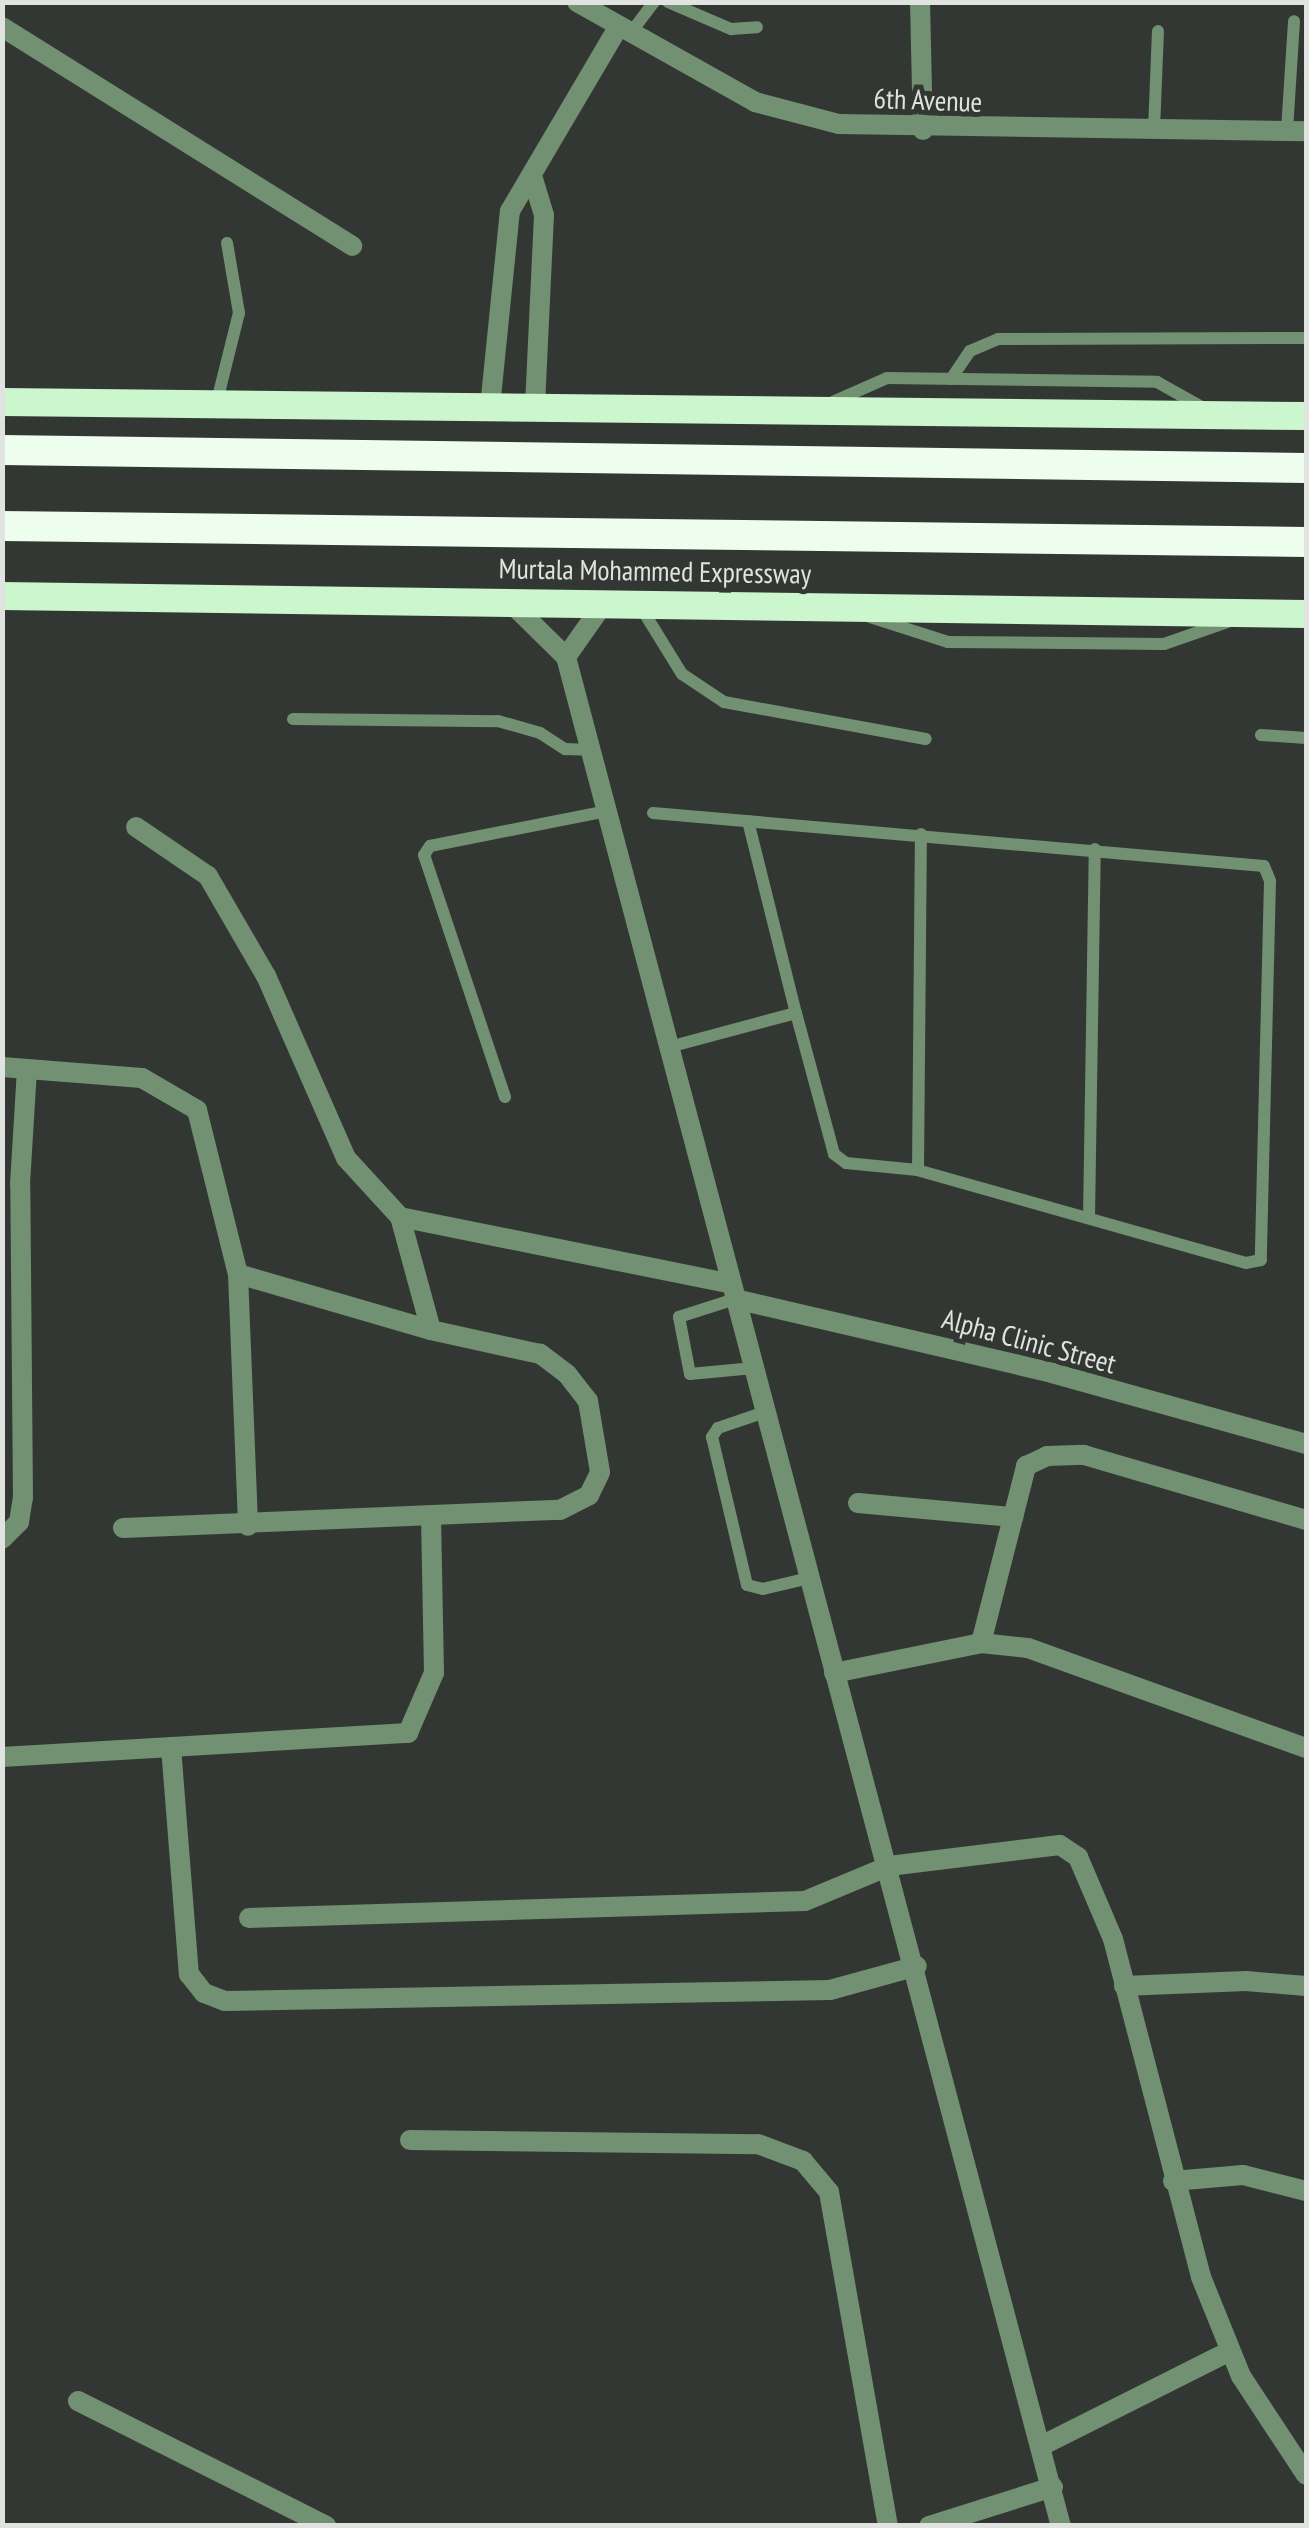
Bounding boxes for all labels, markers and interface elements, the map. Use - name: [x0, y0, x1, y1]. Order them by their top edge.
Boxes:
- street label: 6th Avenue: [873, 81, 983, 119]
- street label: Murtala Mohammed Expressway: [498, 551, 812, 591]
- street label: Alpha Clinic Street: [938, 1302, 1120, 1380]

